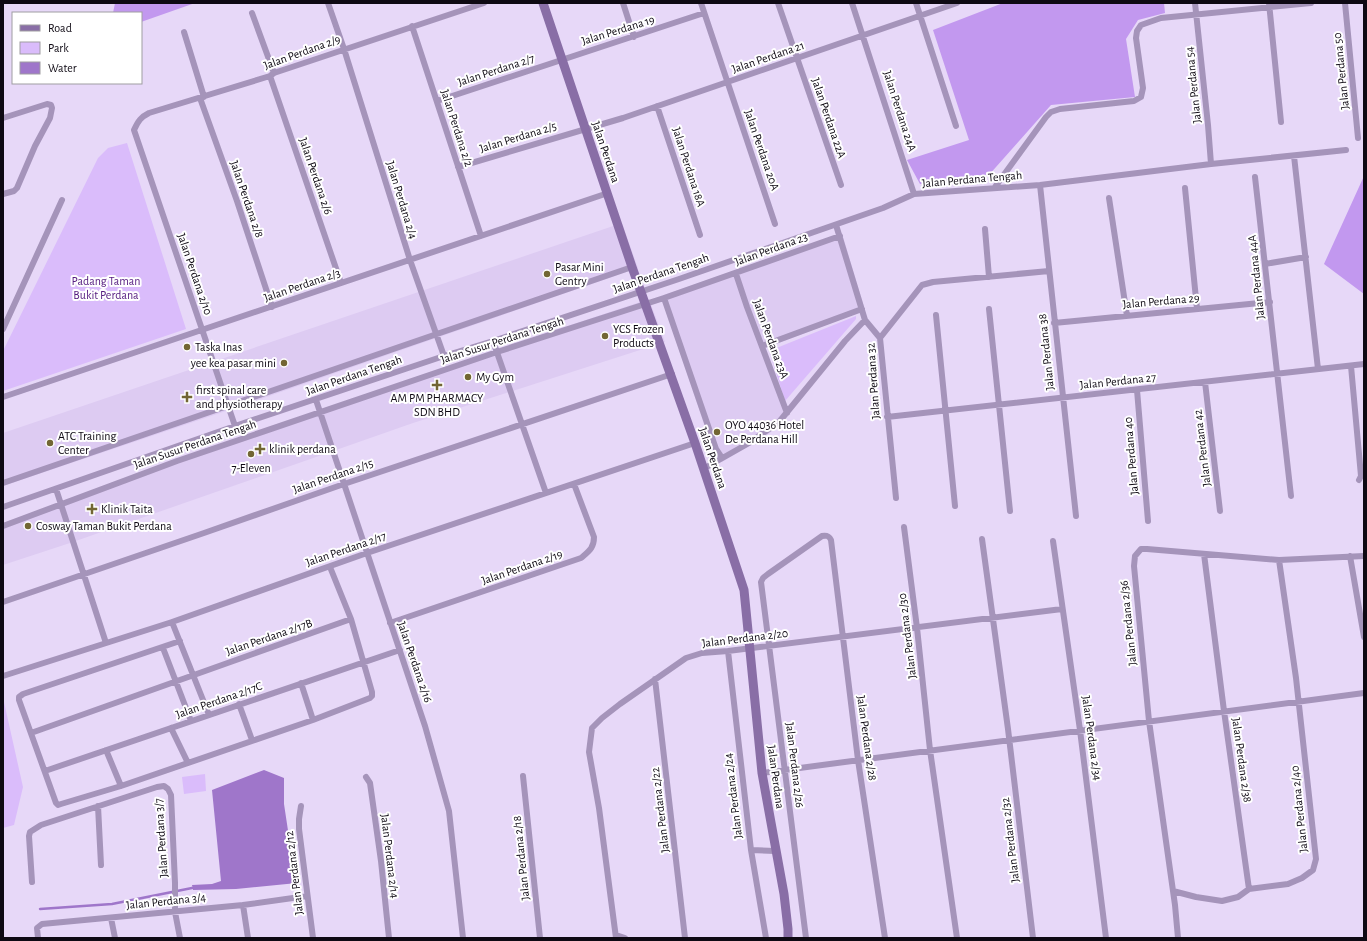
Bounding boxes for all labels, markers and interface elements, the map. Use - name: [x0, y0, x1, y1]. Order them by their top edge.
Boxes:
- legend: [12, 12, 142, 84]
- street label: Jalan Perdana 19: [580, 13, 656, 47]
- text: Road: [48, 22, 72, 34]
- street label: Jalan Perdana 2/9: [262, 32, 342, 71]
- street label: Jalan Perdana 50: [1331, 32, 1351, 110]
- street label: Jalan Perdana 21: [730, 39, 806, 75]
- text: Park: [48, 42, 69, 54]
- street label: Jalan Perdana 54: [1183, 46, 1203, 124]
- street label: Jalan Perdana 2/7: [456, 52, 536, 88]
- text: Water: [48, 62, 77, 74]
- street label: Jalan Perdana 24A: [881, 69, 919, 153]
- street label: Jalan Perdana 22A: [810, 76, 848, 160]
- street label: Jalan Perdana 2/2: [439, 88, 475, 169]
- street label: Jalan Perdana 20A: [743, 108, 781, 192]
- street label: Jalan Perdana 2/5: [478, 120, 558, 154]
- street label: Jalan Perdana: [590, 120, 622, 185]
- street label: Jalan Perdana 18A: [670, 126, 708, 208]
- street label: Jalan Perdana 2/6: [297, 136, 335, 216]
- street label: Jalan Perdana 2/8: [228, 159, 266, 239]
- street label: Jalan Perdana 2/4: [384, 160, 420, 241]
- street label: Jalan Perdana Tengah: [921, 169, 1023, 189]
- street label: Jalan Perdana 23: [733, 230, 809, 268]
- street label: Jalan Perdana 2/10: [175, 232, 215, 316]
- street label: Jalan Perdana 44A: [1246, 234, 1266, 320]
- street label: Jalan Perdana Tengah: [612, 251, 710, 295]
- place label: Pasar Mini Gentry: [555, 261, 604, 288]
- street label: Jalan Perdana 2/3: [262, 266, 342, 304]
- marker: Pasar Mini Gentry: [542, 269, 552, 279]
- park label: Padang Taman Bukit Perdana: [72, 275, 140, 301]
- street label: Jalan Perdana 29: [1122, 292, 1200, 310]
- street label: Jalan Perdana 23A: [751, 298, 791, 380]
- street label: Jalan Perdana 38: [1036, 313, 1056, 391]
- street label: Jalan Susur Perdana Tengah: [439, 314, 565, 366]
- place label: YCS Frozen Products: [613, 323, 664, 349]
- marker: YCS Frozen Products: [600, 331, 610, 341]
- place label: Taska Inas: [195, 341, 242, 353]
- marker: Taska Inas: [182, 342, 192, 352]
- street label: Jalan Perdana 32: [864, 342, 882, 420]
- street label: Jalan Perdana Tengah: [305, 353, 403, 397]
- place label: yee kea pasar mini: [190, 357, 276, 370]
- marker: yee kea pasar mini: [279, 358, 289, 368]
- place label: My Gym: [476, 371, 514, 384]
- street label: Jalan Perdana 27: [1079, 371, 1157, 391]
- marker: My Gym: [463, 372, 473, 382]
- marker: AM PM PHARMACY SDN BHD: [432, 380, 442, 390]
- place label: first spinal care and physiotherapy: [196, 384, 282, 411]
- marker: first spinal care and physiotherapy: [181, 391, 193, 403]
- place label: AM PM PHARMACY SDN BHD: [391, 392, 484, 418]
- street label: Jalan Perdana 42: [1191, 408, 1213, 487]
- street label: Jalan Susur Perdana Tengah: [132, 417, 258, 471]
- street label: Jalan Perdana 40: [1122, 417, 1140, 495]
- place label: OYO 44036 Hotel De Perdana Hill: [725, 419, 804, 445]
- street label: Jalan Perdana: [697, 426, 729, 491]
- marker: OYO 44036 Hotel De Perdana Hill: [712, 427, 722, 437]
- place label: ATC Training Center: [58, 430, 117, 456]
- marker: ATC Training Center: [45, 438, 55, 448]
- marker: klinik perdana: [254, 443, 266, 455]
- place label: klinik perdana: [269, 443, 336, 455]
- marker: 7-Eleven: [246, 449, 256, 459]
- street label: Jalan Perdana 2/15: [291, 457, 375, 495]
- place label: 7-Eleven: [231, 462, 271, 474]
- marker: Klinik Taita: [86, 503, 98, 515]
- place label: Klinik Taita: [101, 503, 153, 515]
- place label: Cosway Taman Bukit Perdana: [36, 520, 172, 533]
- marker: Cosway Taman Bukit Perdana: [23, 521, 33, 531]
- street label: Jalan Perdana 2/17: [304, 530, 388, 568]
- street label: Jalan Perdana 2/19: [480, 547, 564, 586]
- street label: Jalan Perdana 2/36: [1118, 579, 1138, 666]
- street label: Jalan Perdana 2/30: [896, 592, 918, 680]
- street label: Jalan Perdana 2/17B: [224, 617, 314, 657]
- street label: Jalan Perdana 2/16: [396, 620, 435, 704]
- street label: Jalan Perdana 2/20: [701, 627, 789, 649]
- street label: Jalan Perdana 2/17C: [174, 680, 264, 720]
- street label: Jalan Perdana 2/28: [855, 695, 879, 782]
- street label: Jalan Perdana 2/34: [1080, 695, 1104, 781]
- street label: Jalan Perdana 2/38: [1230, 717, 1254, 804]
- street label: Jalan Perdana 2/26: [784, 722, 806, 809]
- street label: Jalan Perdana: [766, 744, 786, 810]
- street label: Jalan Perdana 2/24: [722, 752, 744, 840]
- street label: Jalan Perdana 2/40: [1288, 765, 1310, 853]
- street label: Jalan Perdana 2/22: [649, 766, 671, 853]
- street label: Jalan Perdana 2/32: [999, 796, 1021, 883]
- street label: Jalan Perdana 3/7: [152, 798, 170, 878]
- street label: Jalan Perdana 2/14: [379, 813, 401, 899]
- street label: Jalan Perdana 2/18: [511, 815, 531, 901]
- street label: Jalan Perdana 2/12: [283, 830, 305, 916]
- street label: Jalan Perdana 3/4: [125, 891, 207, 911]

